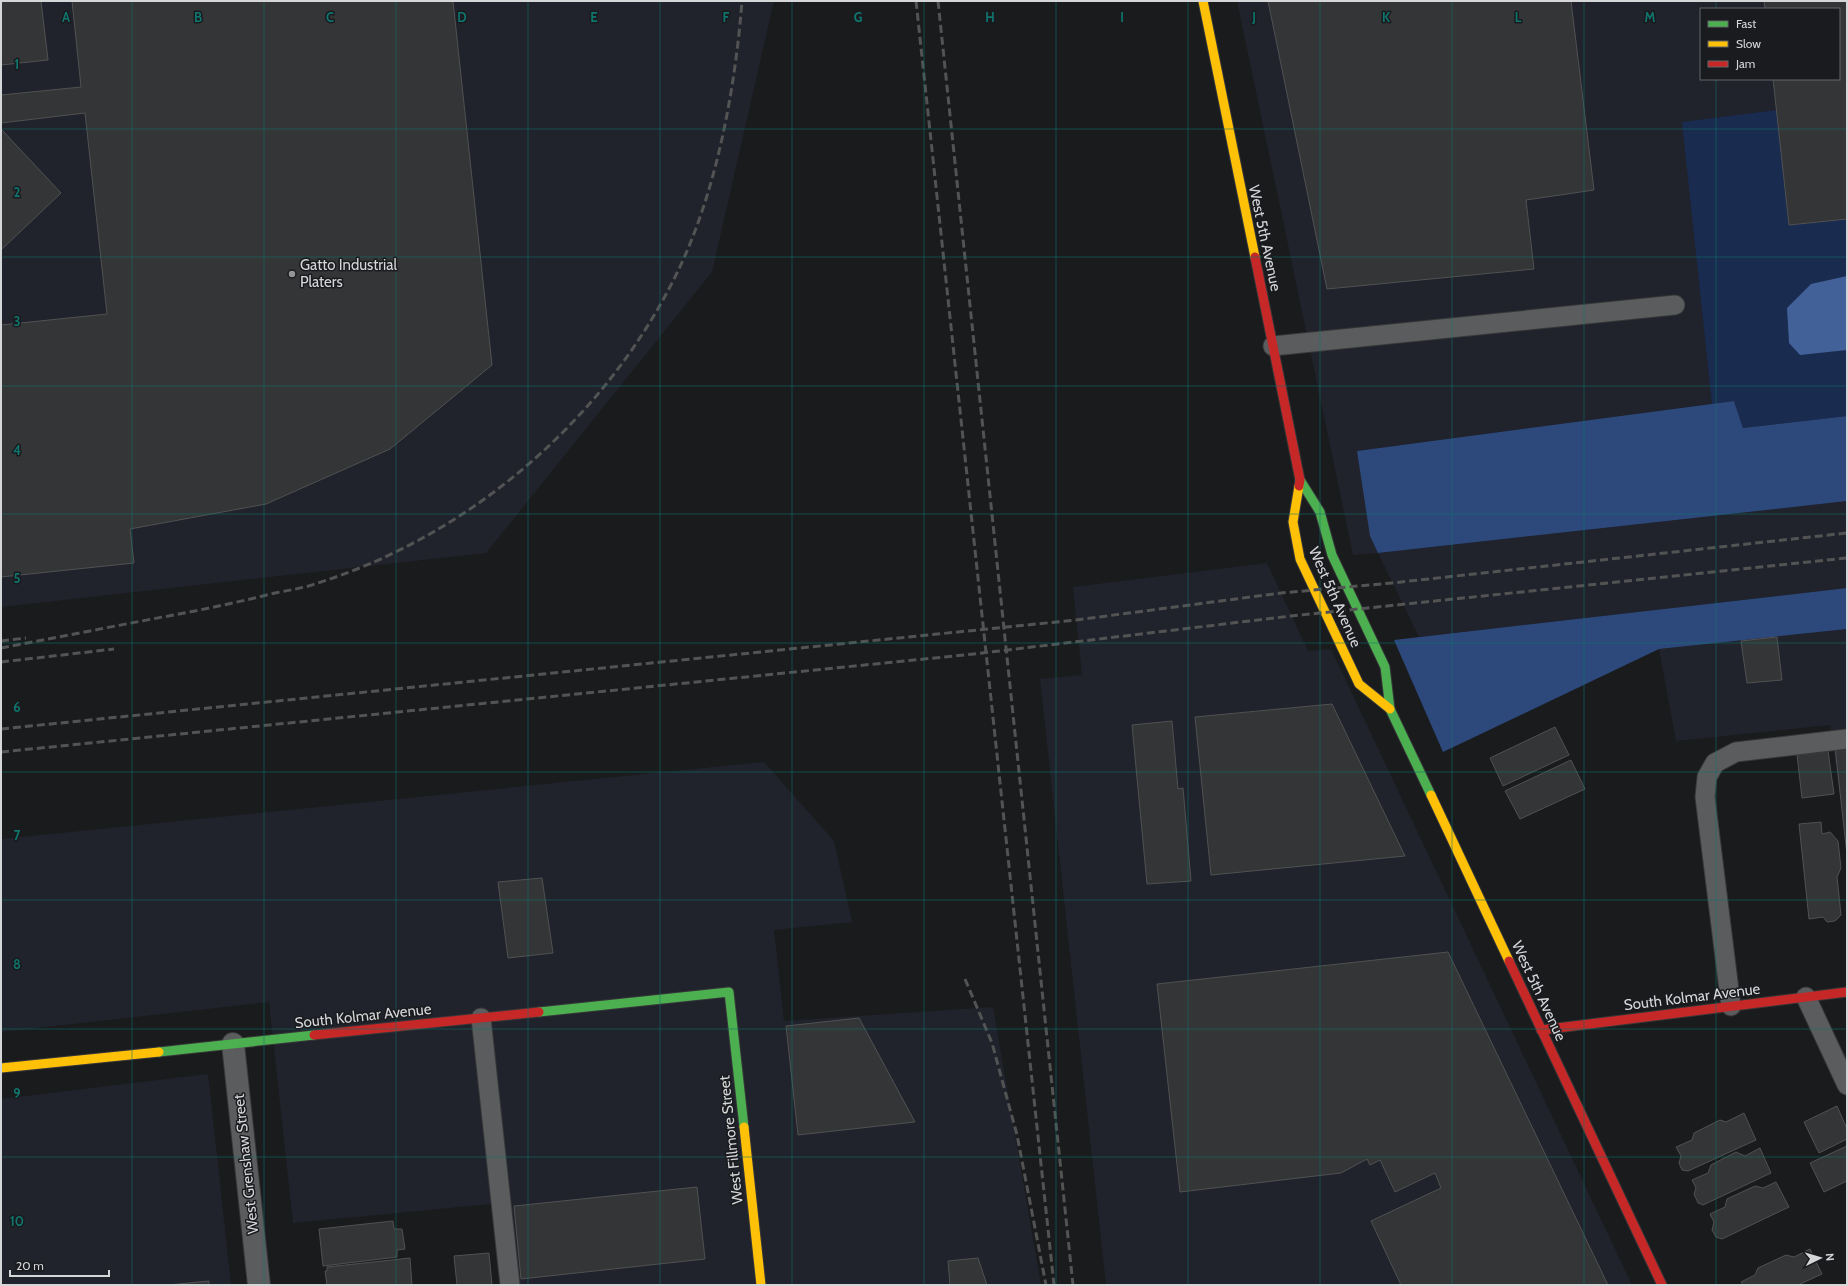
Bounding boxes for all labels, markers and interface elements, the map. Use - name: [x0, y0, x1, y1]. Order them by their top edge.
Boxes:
- legend: [1700, 8, 1840, 80]
- text: A: [62, 9, 71, 25]
- text: B: [194, 9, 202, 25]
- text: C: [326, 9, 334, 25]
- text: D: [457, 9, 467, 25]
- text: E: [590, 9, 598, 25]
- text: F: [723, 9, 730, 25]
- text: G: [854, 9, 863, 25]
- text: H: [985, 9, 995, 25]
- text: I: [1120, 9, 1124, 25]
- text: J: [1251, 9, 1256, 25]
- text: K: [1382, 9, 1391, 25]
- text: L: [1515, 9, 1522, 25]
- text: M: [1645, 9, 1656, 25]
- text: Fast: [1736, 16, 1756, 31]
- text: Slow: [1736, 36, 1761, 51]
- text: 1: [15, 56, 19, 72]
- text: Jam: [1735, 56, 1755, 71]
- street label: West 5th Avenue: [1245, 183, 1285, 293]
- text: 2: [14, 184, 21, 200]
- place label: Gatto Industrial Platers: [300, 256, 397, 291]
- marker: Gatto Industrial Platers: [287, 269, 297, 279]
- text: 3: [13, 313, 21, 329]
- text: 4: [13, 442, 21, 458]
- street label: West 5th Avenue: [1305, 544, 1365, 650]
- text: 5: [14, 570, 21, 586]
- text: 6: [13, 699, 21, 715]
- text: 7: [14, 827, 21, 843]
- street label: West 5th Avenue: [1508, 938, 1570, 1044]
- text: 8: [13, 956, 21, 972]
- street label: South Kolmar Avenue: [1623, 980, 1762, 1014]
- street label: South Kolmar Avenue: [294, 1000, 432, 1032]
- street label: West Fillmore Street: [715, 1075, 747, 1205]
- text: 9: [13, 1085, 21, 1101]
- street label: West Grenshaw Street: [230, 1093, 262, 1235]
- text: 10: [10, 1213, 24, 1229]
- north arrow: [1800, 1238, 1840, 1278]
- scale bar: [10, 1252, 109, 1278]
- text: N: [1823, 1253, 1837, 1262]
- text: 20 m: [16, 1258, 44, 1273]

